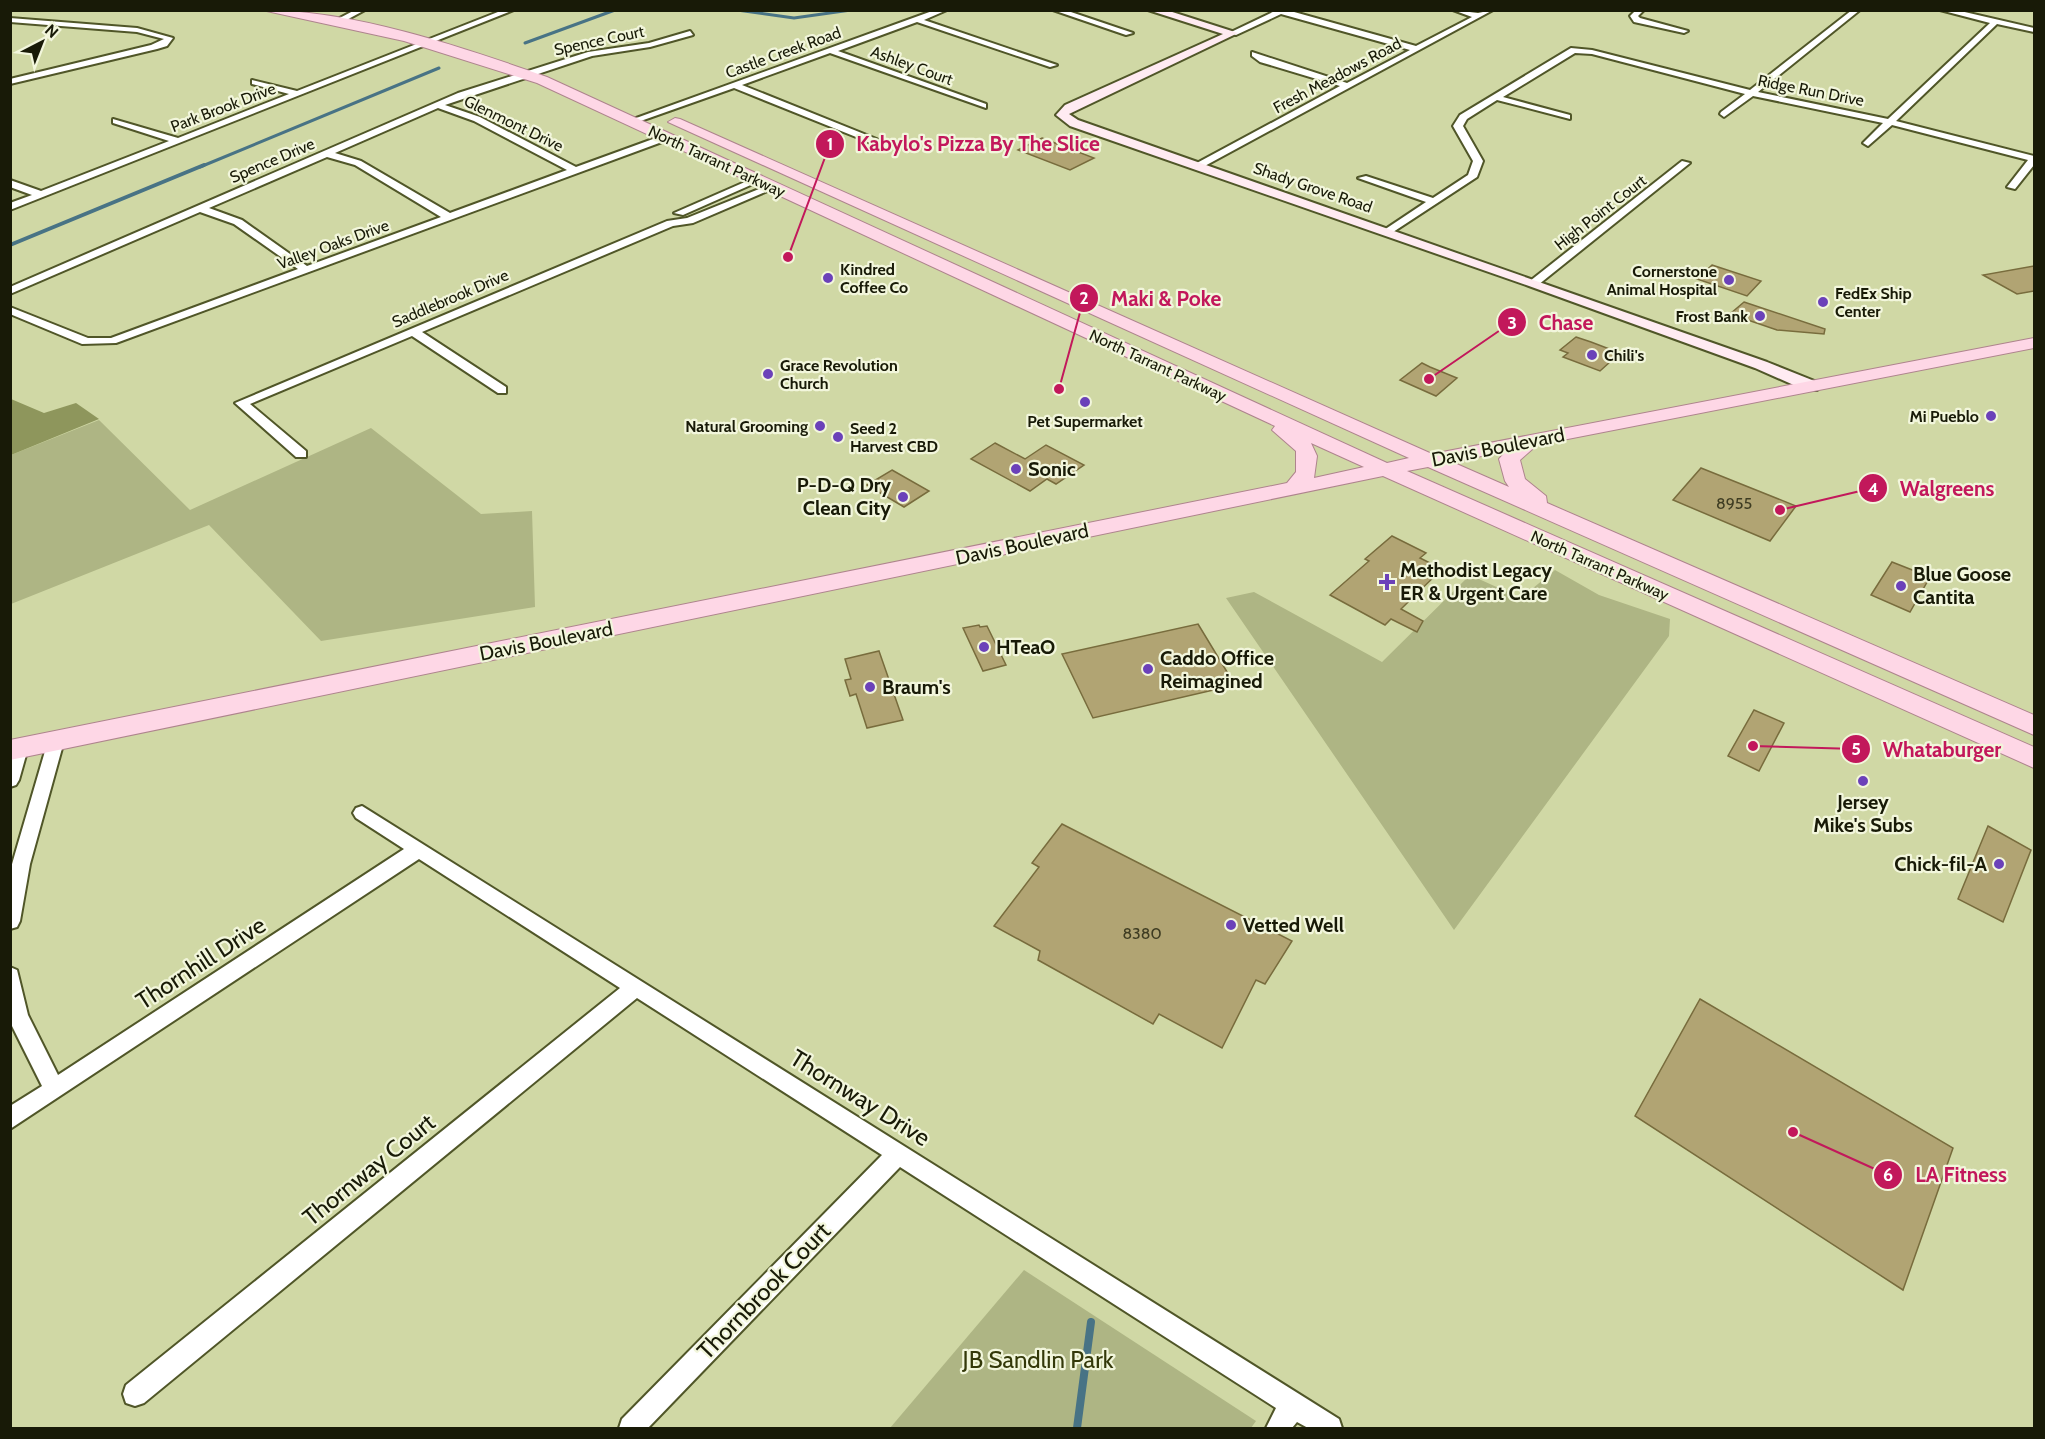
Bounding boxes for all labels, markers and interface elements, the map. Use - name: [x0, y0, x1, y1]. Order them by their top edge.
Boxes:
- north arrow: [12, 12, 72, 72]
- text: N: [41, 20, 62, 42]
- street label: Spence Court: [552, 22, 646, 59]
- street label: Castle Creek Road: [723, 23, 844, 82]
- street label: Fresh Meadows Road: [1270, 34, 1405, 117]
- street label: Ashley Court: [868, 42, 956, 89]
- street label: Ridge Run Drive: [1756, 71, 1866, 110]
- street label: Park Brook Drive: [168, 79, 278, 136]
- street label: Glenmont Drive: [461, 91, 566, 156]
- street label: North Tarrant Parkway: [645, 121, 788, 202]
- callout: Kabylo's Pizza By The Slice: [815, 124, 1112, 163]
- text: Kabylo's Pizza By The Slice: [856, 131, 1100, 156]
- text: 1: [827, 133, 833, 155]
- street label: Spence Drive: [227, 134, 317, 187]
- street label: Shady Grove Road: [1251, 158, 1375, 217]
- street label: High Point Court: [1551, 170, 1650, 254]
- street label: Valley Oaks Drive: [275, 215, 391, 273]
- place label: Kindred Coffee Co: [840, 260, 908, 297]
- place label: Cornerstone Animal Hospital: [1607, 262, 1717, 299]
- street label: Saddlebrook Drive: [389, 265, 511, 332]
- marker: Kindred Coffee Co: [821, 271, 835, 285]
- marker: Cornerstone Animal Hospital: [1722, 273, 1736, 287]
- callout: Maki & Poke: [1069, 279, 1233, 318]
- place label: FedEx Ship Center: [1835, 284, 1912, 321]
- text: Maki & Poke: [1111, 286, 1221, 311]
- text: 2: [1079, 287, 1089, 309]
- marker: FedEx Ship Center: [1816, 295, 1830, 309]
- callout: Chase: [1497, 303, 1605, 342]
- place label: Frost Bank: [1675, 307, 1748, 326]
- marker: Frost Bank: [1753, 309, 1767, 323]
- text: Chase: [1539, 310, 1593, 335]
- text: 3: [1507, 312, 1517, 334]
- street label: North Tarrant Parkway: [1086, 325, 1229, 406]
- place label: Chili's: [1604, 346, 1644, 365]
- marker: Chili's: [1585, 348, 1599, 362]
- place label: Grace Revolution Church: [780, 356, 898, 393]
- marker: Grace Revolution Church: [761, 367, 775, 381]
- marker: Pet Supermarket: [1078, 395, 1092, 409]
- place label: Mi Pueblo: [1909, 407, 1979, 426]
- marker: Mi Pueblo: [1984, 409, 1998, 423]
- place label: Pet Supermarket: [1027, 412, 1143, 431]
- place label: Natural Grooming: [685, 417, 808, 436]
- marker: Natural Grooming: [813, 419, 827, 433]
- place label: Seed 2 Harvest CBD: [850, 419, 938, 456]
- street label: Davis Boulevard: [1429, 422, 1567, 472]
- marker: Seed 2 Harvest CBD: [831, 430, 845, 444]
- place label: Sonic: [1028, 457, 1076, 481]
- marker: Sonic: [1009, 462, 1023, 476]
- callout: Walgreens: [1858, 469, 2007, 508]
- place label: P-D-Q Dry Clean City: [797, 473, 891, 520]
- text: Walgreens: [1900, 476, 1994, 501]
- text: 4: [1867, 478, 1879, 500]
- marker: P-D-Q Dry Clean City: [896, 490, 910, 504]
- house number: 8955: [1716, 494, 1752, 513]
- street label: Davis Boulevard: [953, 518, 1091, 570]
- street label: North Tarrant Parkway: [1528, 526, 1672, 604]
- place label: Methodist Legacy ER & Urgent Care: [1400, 558, 1552, 605]
- place label: Blue Goose Cantita: [1913, 562, 2011, 609]
- marker: Methodist Legacy ER & Urgent Care: [1378, 573, 1396, 591]
- marker: Blue Goose Cantita: [1894, 579, 1908, 593]
- street label: Davis Boulevard: [477, 616, 615, 666]
- place label: HTeaO: [996, 635, 1055, 659]
- marker: HTeaO: [977, 640, 991, 654]
- place label: Caddo Office Reimagined: [1160, 646, 1274, 693]
- marker: Caddo Office Reimagined: [1141, 662, 1155, 676]
- place label: Braum's: [882, 675, 951, 699]
- marker: Braum's: [863, 680, 877, 694]
- callout: Whataburger: [1841, 730, 2014, 769]
- text: Whataburger: [1883, 737, 2001, 762]
- text: 5: [1851, 738, 1861, 760]
- marker: Jersey Mike's Subs: [1856, 774, 1870, 788]
- place label: Jersey Mike's Subs: [1813, 790, 1913, 837]
- place label: Chick-fil-A: [1894, 852, 1987, 876]
- marker: Chick-fil-A: [1992, 857, 2006, 871]
- street label: Thornhill Drive: [131, 910, 271, 1015]
- place label: Vetted Well: [1243, 913, 1344, 937]
- marker: Vetted Well: [1224, 918, 1238, 932]
- house number: 8380: [1122, 924, 1162, 943]
- street label: Thornway Drive: [785, 1043, 936, 1152]
- street label: Thornway Court: [297, 1108, 441, 1232]
- callout: LA Fitness: [1873, 1155, 2019, 1194]
- text: LA Fitness: [1915, 1162, 2007, 1187]
- text: 6: [1883, 1164, 1893, 1186]
- street label: Thornbrook Court: [691, 1216, 836, 1365]
- park label: JB Sandlin Park: [962, 1345, 1114, 1374]

